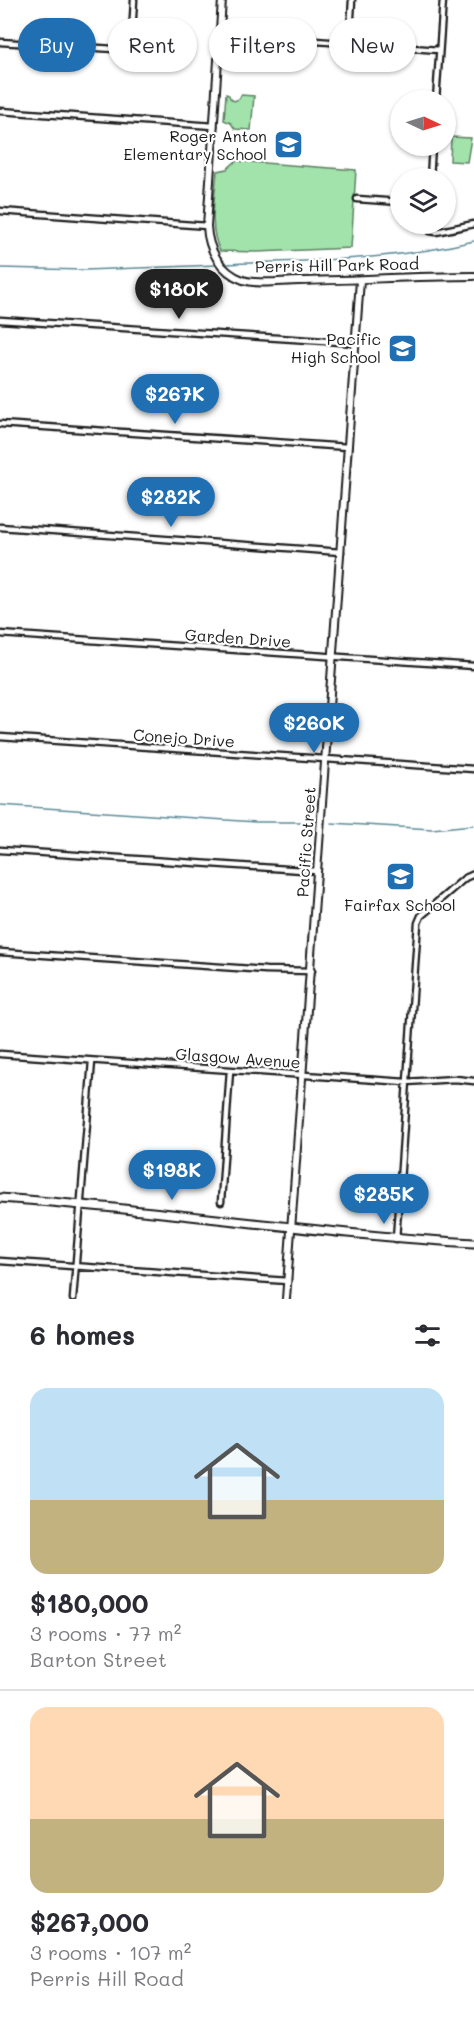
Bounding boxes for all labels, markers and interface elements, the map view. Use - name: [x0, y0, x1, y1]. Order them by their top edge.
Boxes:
- chip: Buy: [18, 18, 96, 72]
- chip: Rent: [108, 18, 197, 72]
- chip: Filters: [209, 18, 317, 72]
- chip: New: [329, 18, 416, 72]
- north arrow: [390, 90, 456, 156]
- map controls: [390, 90, 456, 234]
- place label: Roger Anton Elementary School: [123, 125, 267, 164]
- school or university icon: Roger Anton Elementary School: [272, 129, 304, 161]
- button: layers: [390, 168, 456, 234]
- street label: Perris Hill Park Road: [255, 253, 419, 276]
- pin: $180K: [137, 269, 221, 320]
- text: $180K: [149, 275, 209, 301]
- place label: Pacific High School: [291, 328, 381, 367]
- school or university icon: Pacific High School: [386, 332, 418, 364]
- pin: $267K: [133, 374, 217, 425]
- text: $267K: [145, 380, 205, 406]
- pin: $282K: [129, 477, 213, 528]
- text: $282K: [141, 483, 201, 509]
- street label: Garden Drive: [184, 623, 292, 652]
- pin: $260K: [272, 703, 356, 754]
- text: $260K: [283, 709, 345, 735]
- street label: Conejo Drive: [132, 723, 236, 752]
- street label: Pacific Street: [291, 786, 320, 898]
- school or university icon: Fairfax School: [384, 861, 416, 893]
- place label: Fairfax School: [344, 894, 456, 915]
- street label: Glasgow Avenue: [175, 1043, 301, 1072]
- pin: $198K: [130, 1150, 214, 1201]
- text: $198K: [143, 1156, 201, 1182]
- pin: $285K: [342, 1174, 426, 1225]
- text: $285K: [354, 1180, 414, 1206]
- text: 6 homes: [30, 1318, 135, 1352]
- icon: filters: [411, 1319, 444, 1352]
- icon: home: [183, 1427, 291, 1535]
- text: $180,000: [30, 1586, 149, 1620]
- text: 3 rooms · 77 m²: [30, 1620, 181, 1646]
- text: Barton Street: [30, 1646, 167, 1672]
- icon: home: [183, 1746, 291, 1854]
- text: $267,000: [30, 1905, 149, 1939]
- text: 3 rooms · 107 m²: [30, 1939, 191, 1965]
- text: Perris Hill Road: [30, 1965, 184, 1991]

